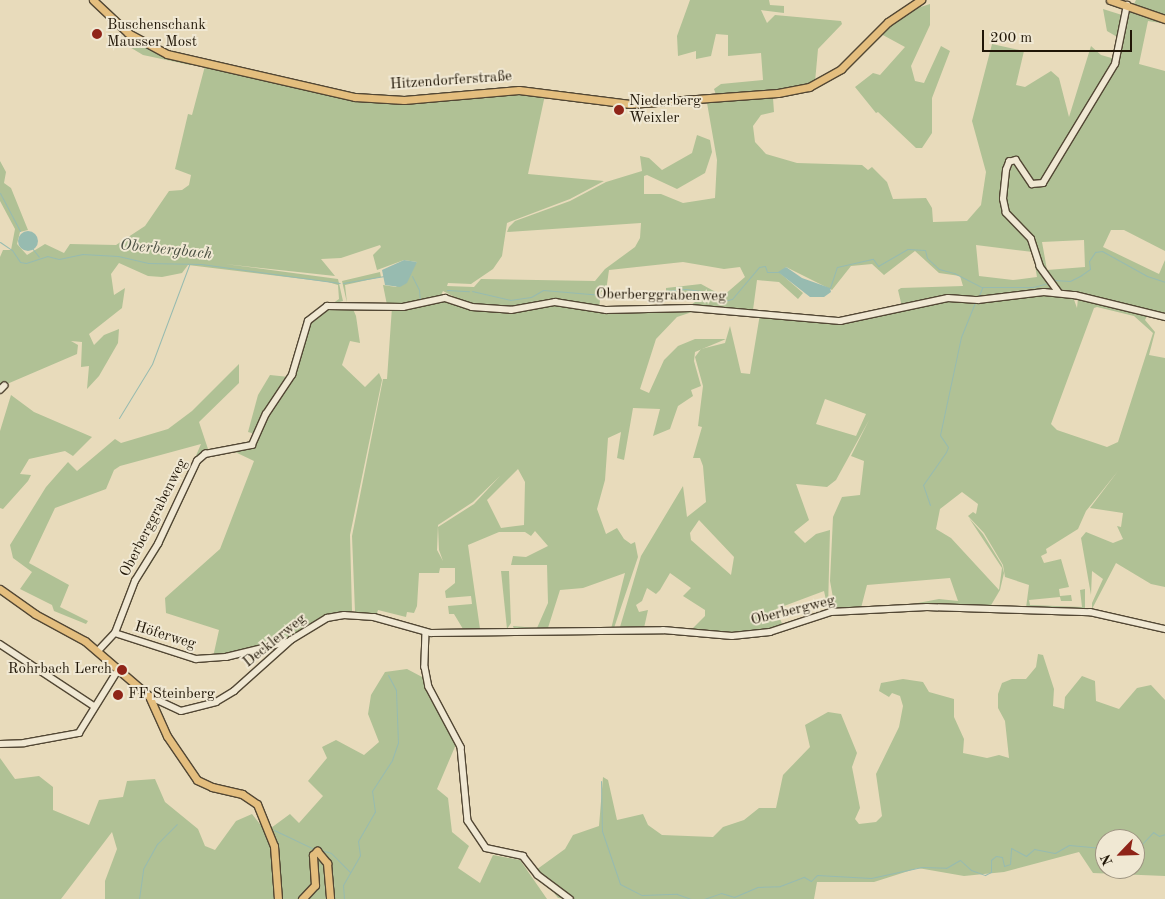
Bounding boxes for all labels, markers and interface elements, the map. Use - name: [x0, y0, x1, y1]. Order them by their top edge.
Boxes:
- place label: Buschenschank Mausser Most: [107, 16, 206, 51]
- scale bar: [985, 20, 1135, 52]
- marker: Buschenschank Mausser Most: [91, 28, 103, 40]
- text: 200 m: [990, 31, 1032, 46]
- street label: Hitzendorferstraße: [389, 68, 513, 94]
- place label: Niederberg Weixler: [629, 92, 701, 127]
- marker: Niederberg Weixler: [613, 104, 625, 116]
- water label: Oberbergbach: [119, 236, 213, 264]
- street label: Oberberggrabenweg: [596, 286, 726, 306]
- street label: Oberberggrabenweg: [116, 456, 192, 580]
- street label: Oberbergweg: [749, 592, 837, 630]
- street label: Decklerweg: [240, 610, 310, 672]
- street label: Höferweg: [132, 618, 198, 654]
- place label: Rohrbach Lerch: [8, 661, 112, 679]
- marker: Rohrbach Lerch: [116, 664, 128, 676]
- place label: FF Steinberg: [128, 686, 215, 704]
- marker: FF Steinberg: [112, 689, 124, 701]
- north arrow: [1095, 829, 1145, 879]
- text: N: [1099, 852, 1116, 867]

